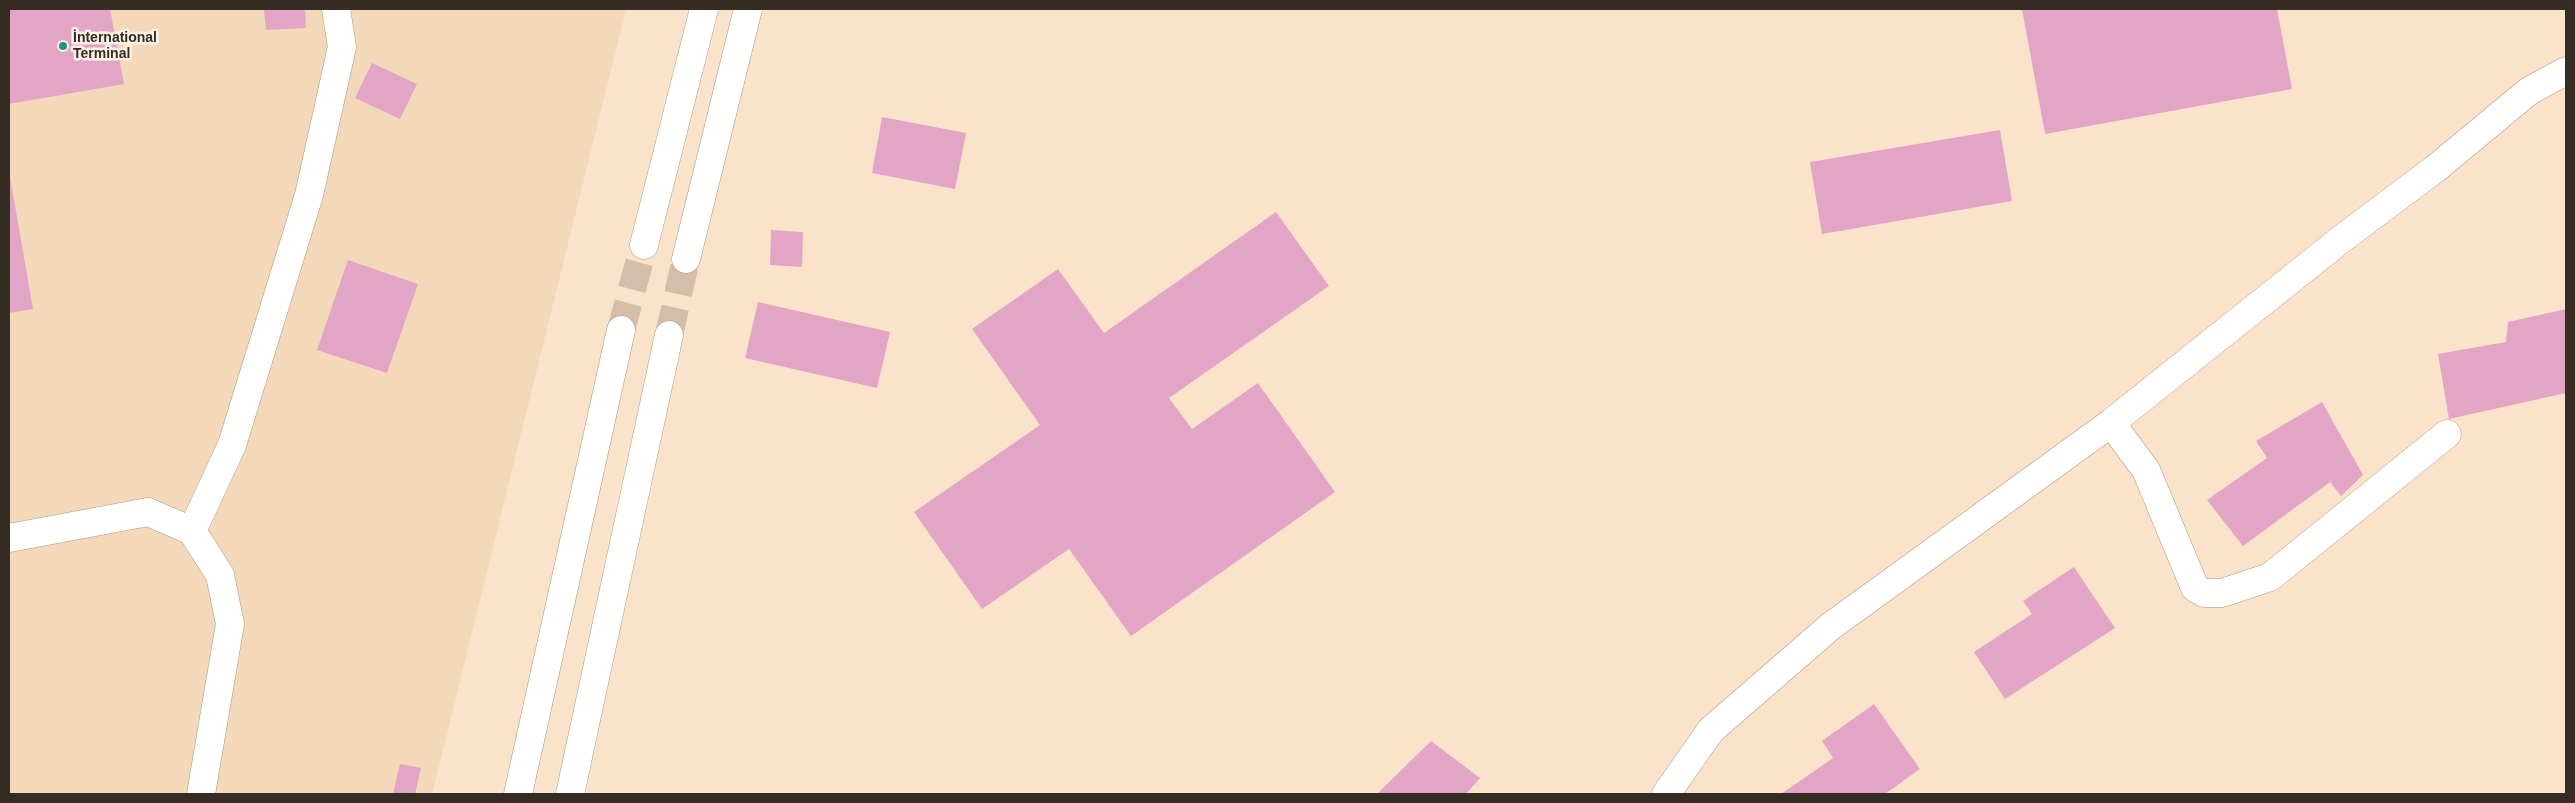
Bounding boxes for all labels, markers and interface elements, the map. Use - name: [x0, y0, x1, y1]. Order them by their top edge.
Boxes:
- place label: İnternational Terminal: [73, 30, 157, 62]
- marker: İnternational Terminal: [57, 40, 69, 52]

